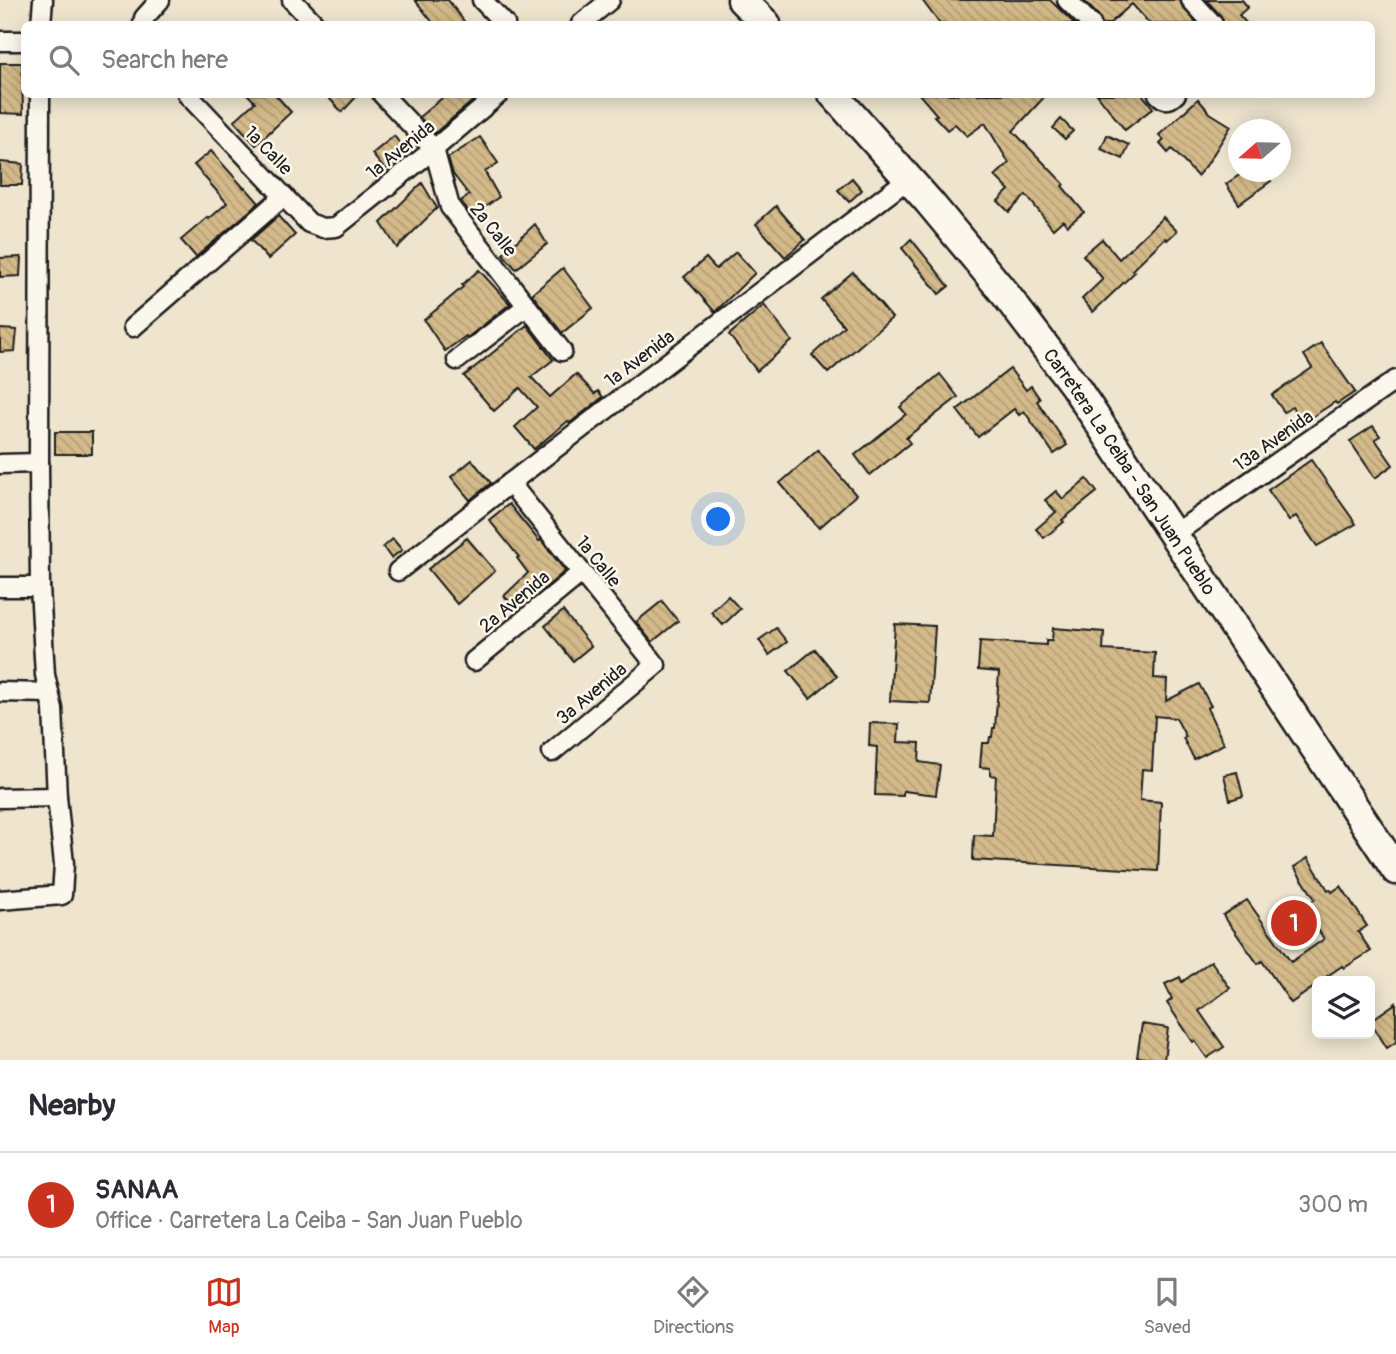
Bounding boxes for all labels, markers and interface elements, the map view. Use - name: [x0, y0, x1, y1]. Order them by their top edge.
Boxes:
- search box: [21, 21, 1375, 98]
- icon: search: [45, 41, 83, 79]
- text: Search here: [101, 44, 228, 76]
- street label: 1a Avenida: [361, 115, 440, 185]
- north arrow: [1228, 119, 1291, 182]
- street label: 1a Calle: [239, 121, 298, 181]
- street label: 2a Calle: [464, 198, 522, 262]
- street label: 1ª Avenida: [600, 325, 679, 393]
- street label: Carretera La Ceiba - San Juan Pueblo: [1038, 344, 1221, 600]
- street label: 13a Avenida: [1229, 405, 1318, 477]
- your location: [701, 502, 735, 536]
- street label: 1ª Calle: [570, 531, 627, 593]
- street label: 2ª Avenida: [475, 565, 555, 638]
- street label: 3ª Avenida: [552, 657, 632, 730]
- pin: 1: [1271, 897, 1317, 949]
- map controls: [1312, 976, 1375, 1039]
- button: layers: [1312, 976, 1375, 1039]
- text: Nearby: [28, 1087, 115, 1124]
- text: SANAA: [95, 1174, 178, 1206]
- text: 1: [47, 1190, 56, 1219]
- text: 300 m: [1298, 1190, 1368, 1219]
- text: Office · Carretera La Ceiba - San Juan Pueblo: [95, 1206, 523, 1235]
- tab: Map: [205, 1273, 243, 1339]
- tab: Directions: [653, 1273, 734, 1339]
- tab: Saved: [1144, 1273, 1191, 1339]

